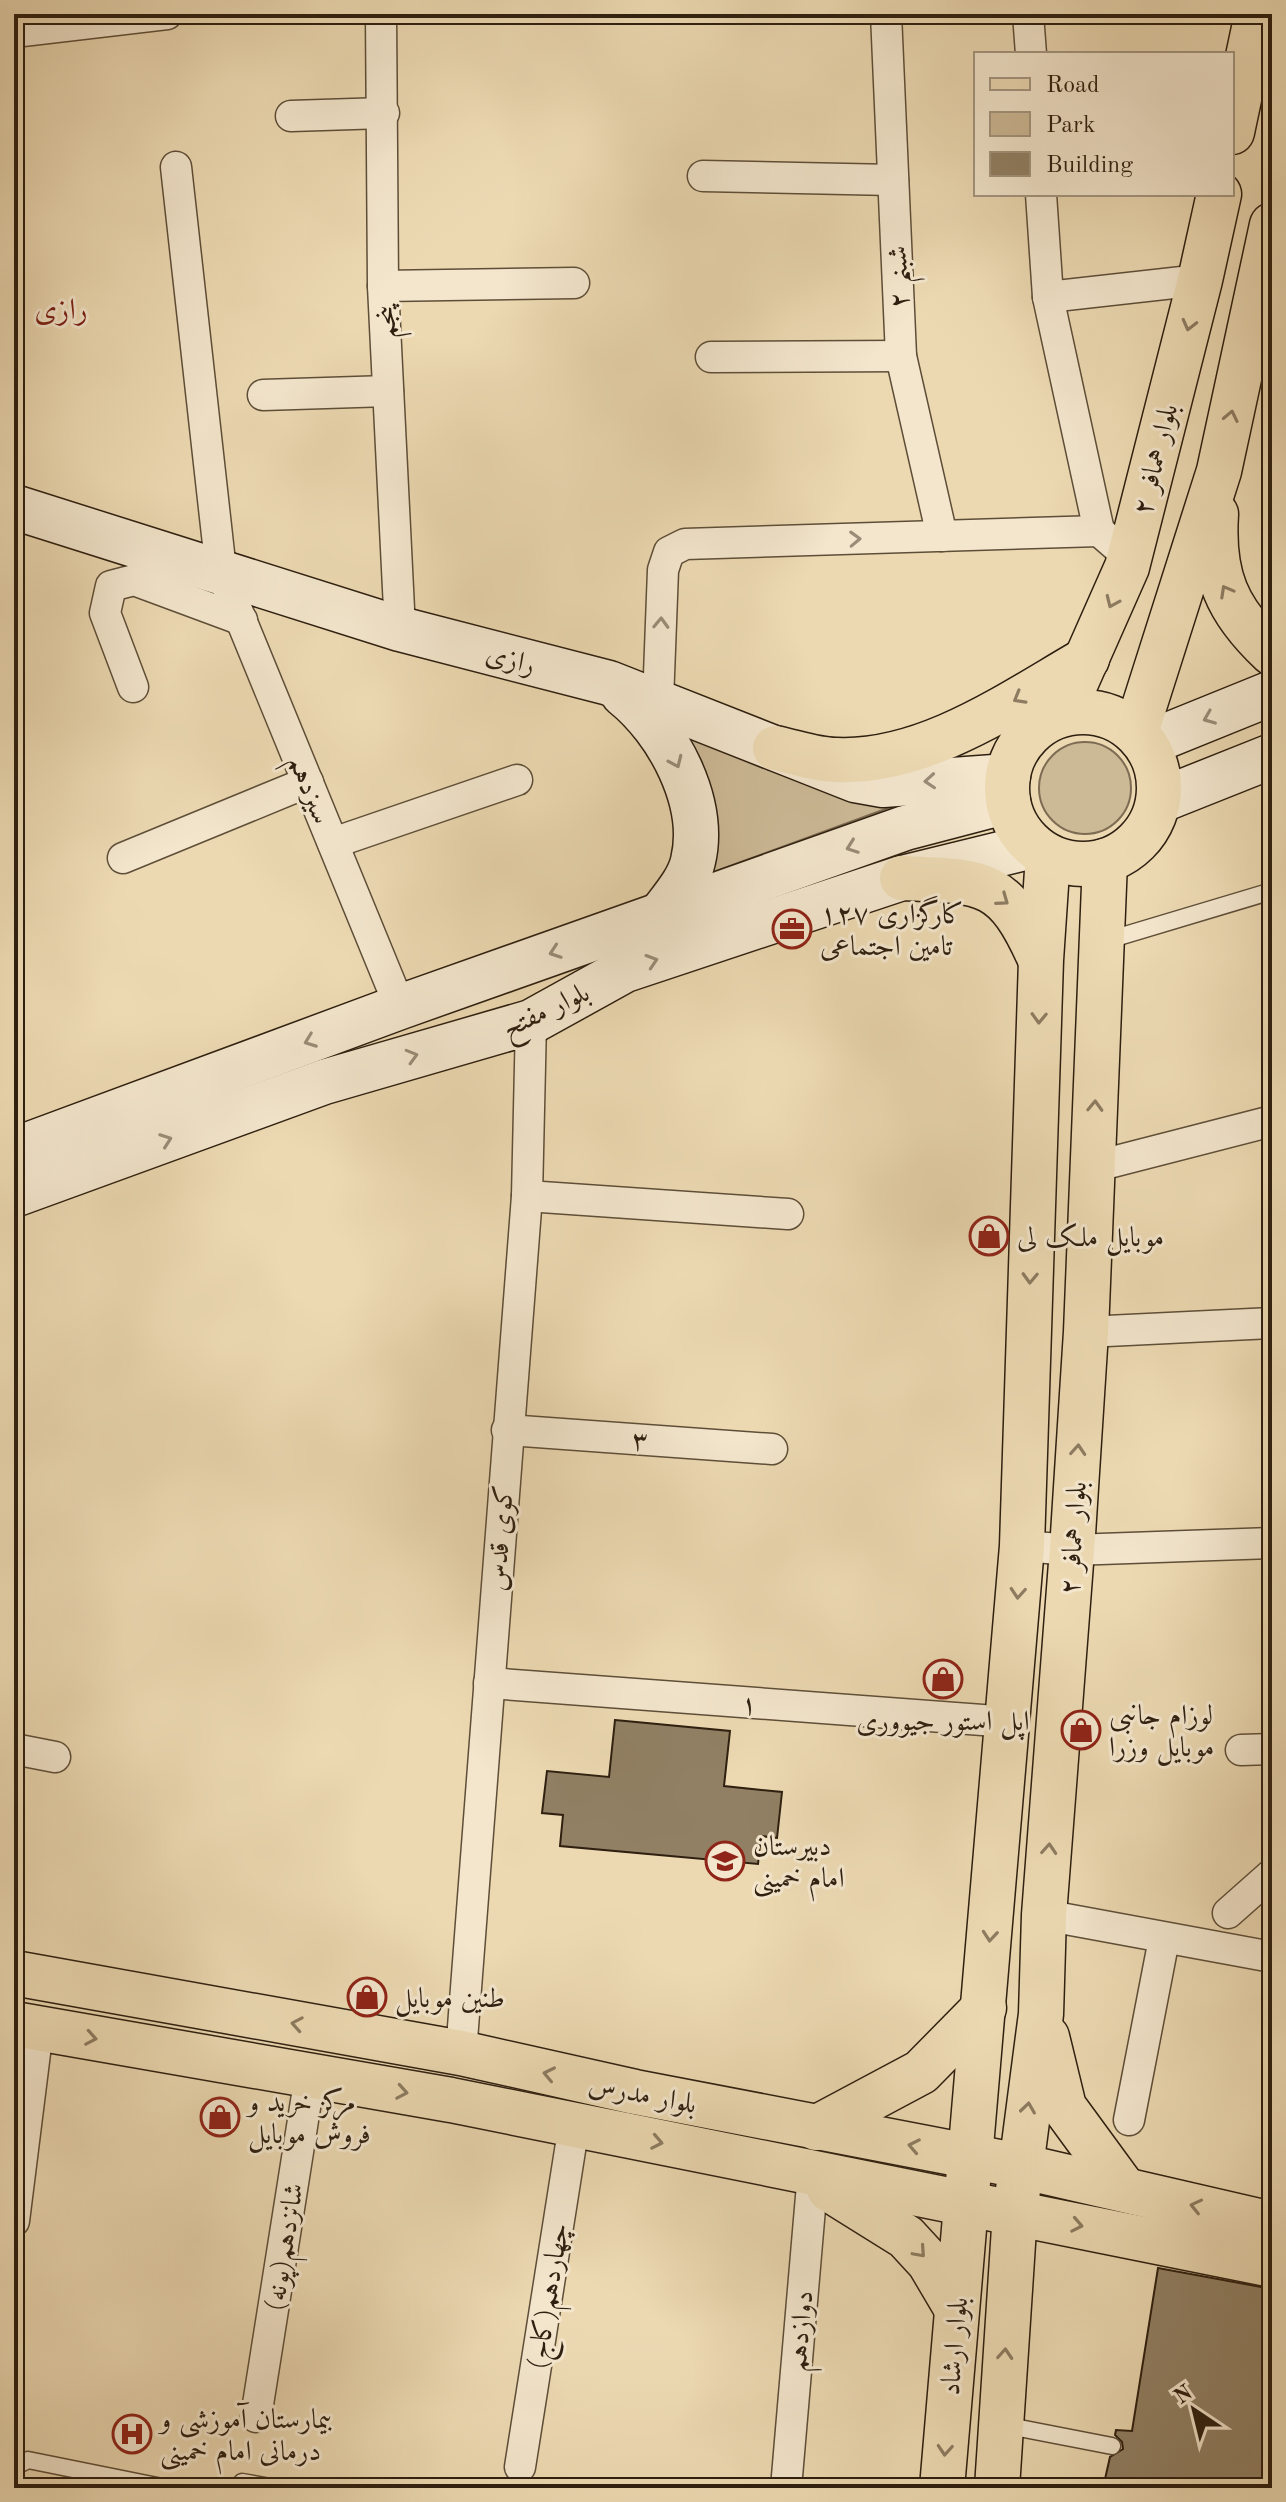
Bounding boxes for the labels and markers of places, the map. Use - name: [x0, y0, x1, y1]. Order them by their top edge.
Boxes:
- place label: کارگزاری ۱۲۷ تامین اجتماعی: [820, 895, 964, 962]
- office icon: کارگزاری ۱۲۷ تامین اجتماعی: [771, 908, 813, 950]
- shop icon: موبایل ملک لی: [968, 1215, 1010, 1257]
- place label: موبایل ملک لی: [1017, 1223, 1164, 1256]
- shop icon: اپل استور جيووری: [922, 1658, 964, 1700]
- place label: لوزام جانبی موبایل وزرا: [1109, 1703, 1214, 1766]
- place label: اپل استور جيووری: [856, 1709, 1030, 1741]
- shop icon: لوزام جانبی موبایل وزرا: [1060, 1709, 1102, 1751]
- place label: دبیرستان امام خمینی: [753, 1834, 845, 1902]
- school or university icon: دبیرستان امام خمینی: [704, 1840, 746, 1882]
- shop icon: طنین موبایل: [346, 1976, 388, 2018]
- place label: طنین موبایل: [395, 1986, 505, 2017]
- place label: مرکز خرید و فروش موبایل: [245, 2087, 371, 2153]
- shop icon: مرکز خرید و فروش موبایل: [199, 2096, 241, 2138]
- place label: بیمارستان آموزشی و درمانی امام خمینی: [157, 2402, 332, 2475]
- hospital icon: بیمارستان آموزشی و درمانی امام خمینی: [111, 2413, 153, 2455]

